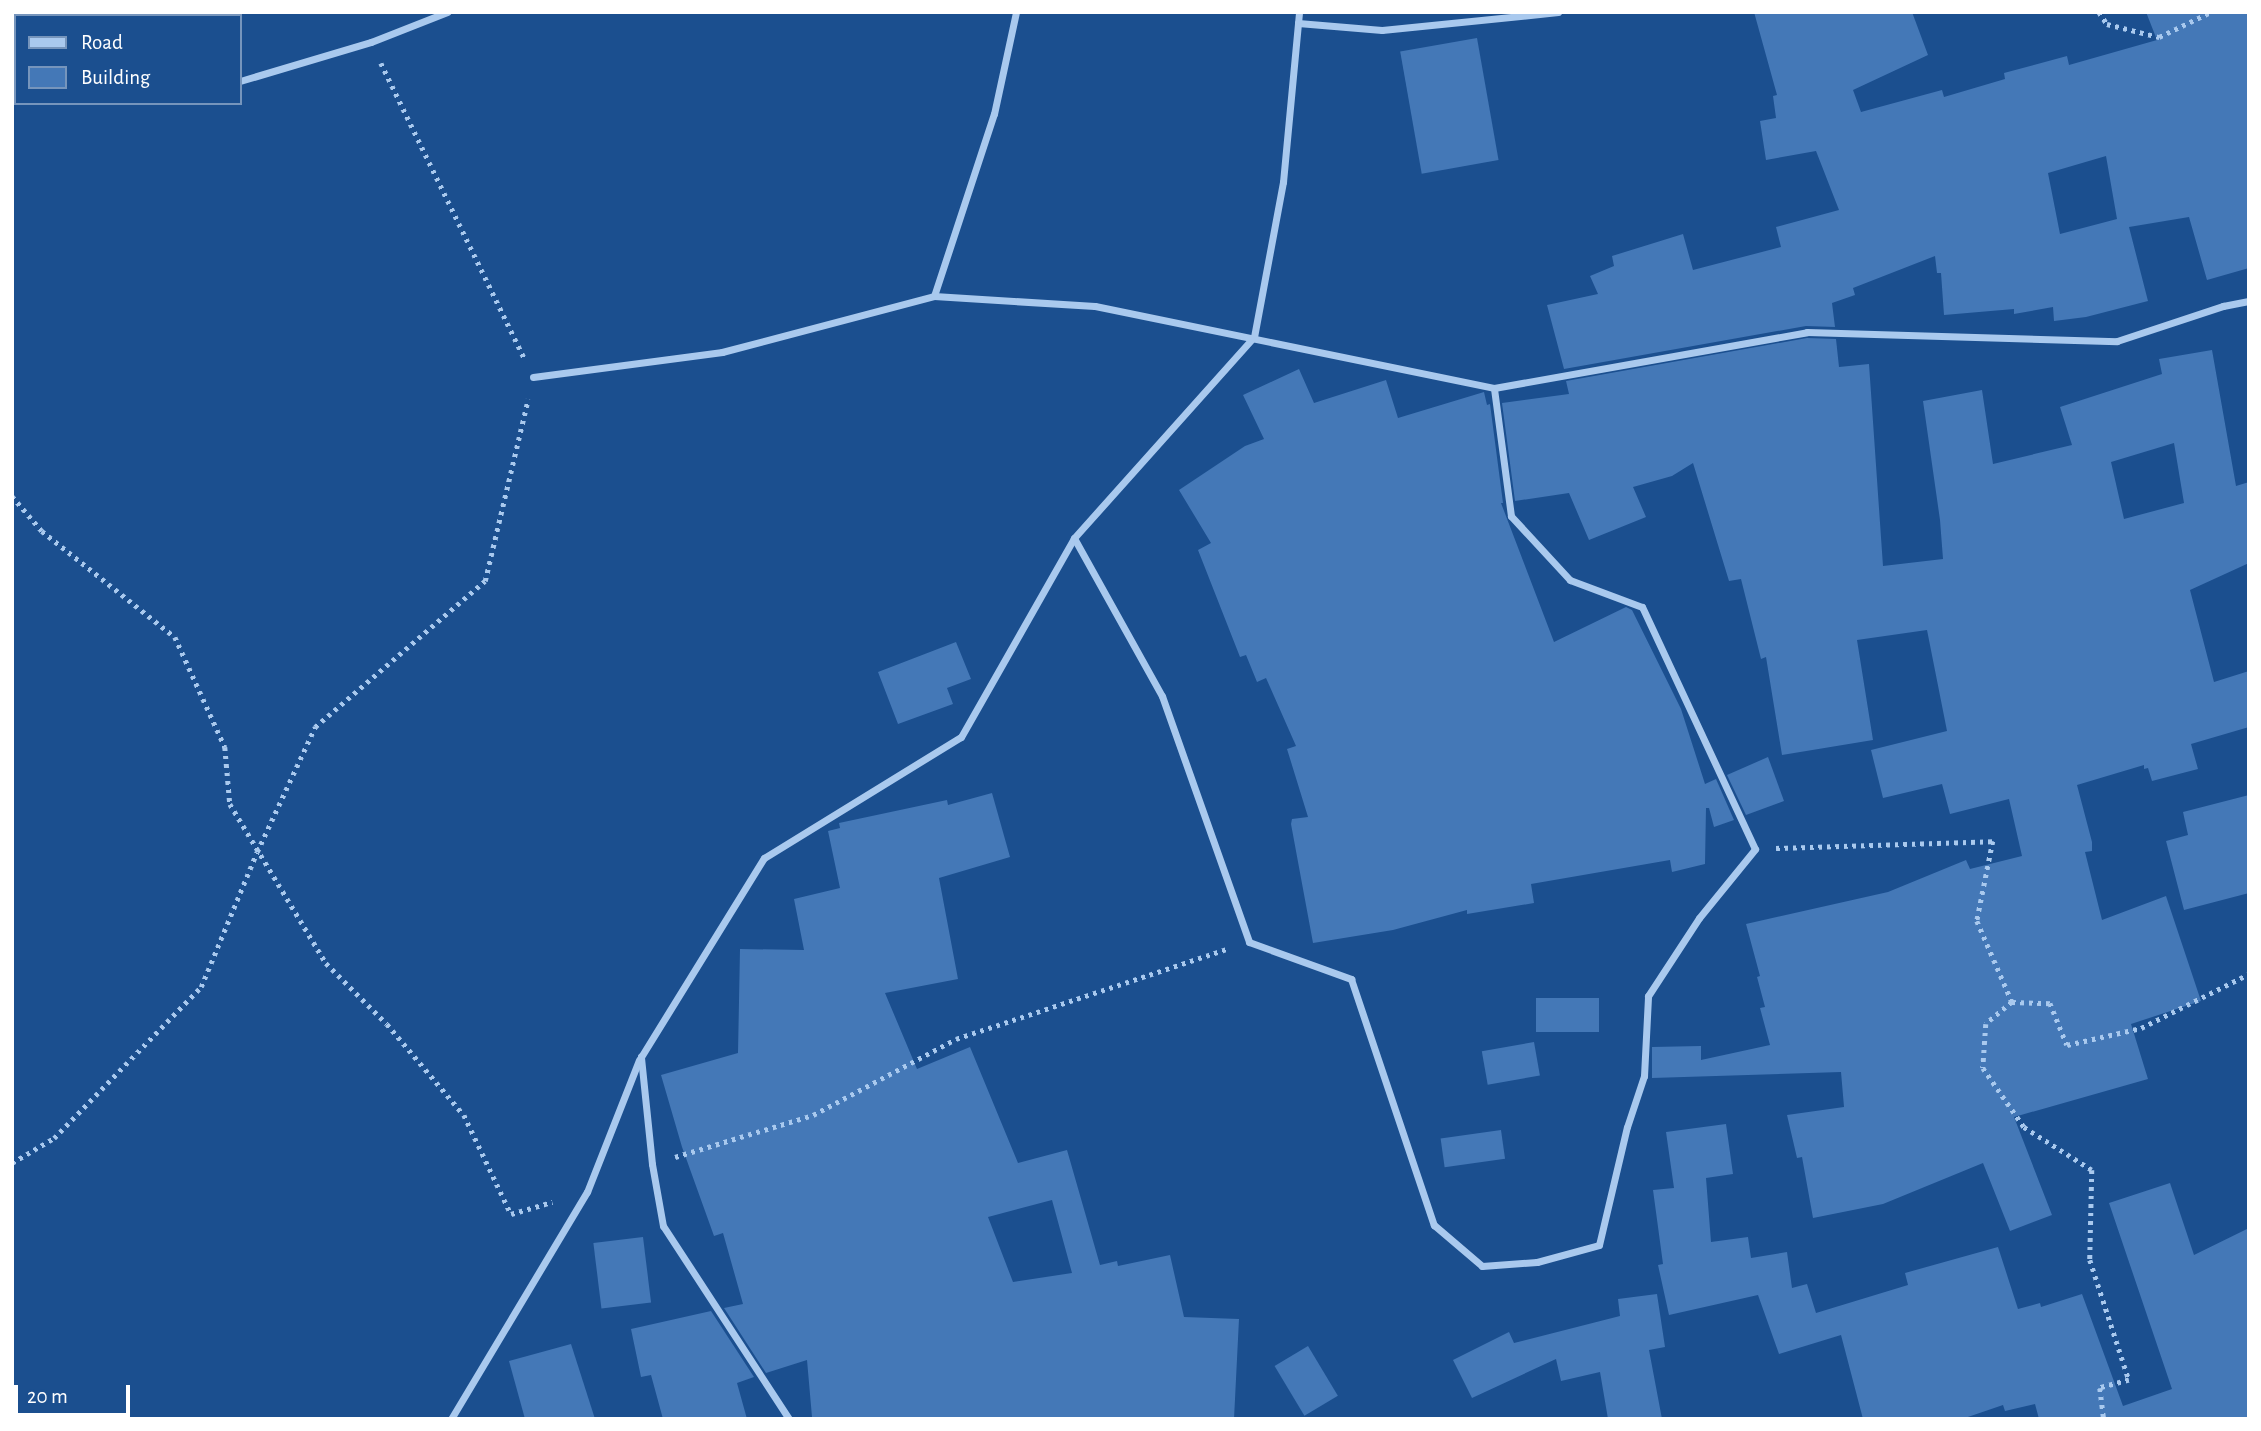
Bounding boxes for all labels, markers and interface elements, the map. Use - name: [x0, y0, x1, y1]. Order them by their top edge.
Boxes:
- legend: [14, 14, 242, 105]
- text: Road: [81, 32, 123, 53]
- text: Building: [81, 67, 150, 88]
- scale bar: [18, 1372, 133, 1416]
- text: 20 m: [27, 1386, 68, 1407]

